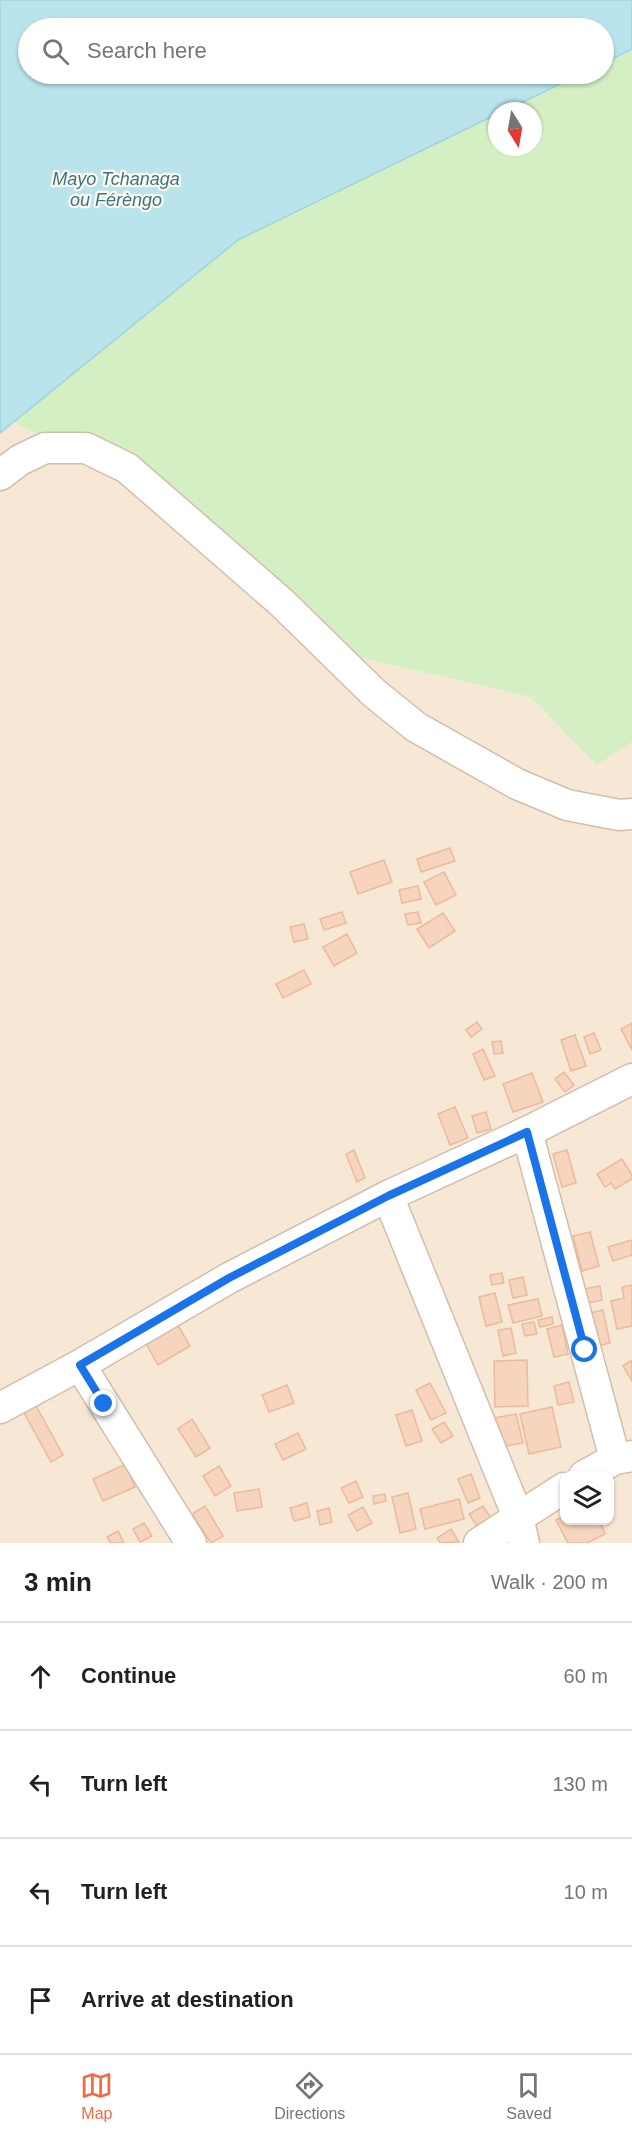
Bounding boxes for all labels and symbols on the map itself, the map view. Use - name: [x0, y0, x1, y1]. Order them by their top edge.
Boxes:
- north arrow: [488, 102, 542, 156]
- water label: Mayo Tchanaga ou Férèngo: [52, 169, 180, 210]
- route start: [571, 1336, 597, 1362]
- route end: [90, 1390, 116, 1416]

